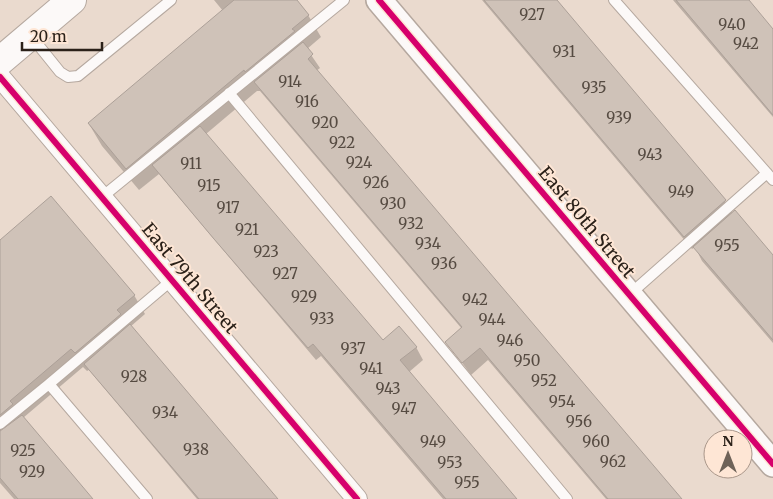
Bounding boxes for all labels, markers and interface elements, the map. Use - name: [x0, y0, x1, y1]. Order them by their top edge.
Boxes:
- house number: 927: [519, 5, 545, 24]
- house number: 940: [718, 15, 746, 34]
- scale bar: [22, 20, 102, 52]
- text: 20 m: [30, 27, 67, 46]
- house number: 942: [733, 34, 759, 53]
- house number: 931: [552, 42, 576, 61]
- house number: 914: [278, 72, 302, 91]
- house number: 935: [582, 78, 606, 97]
- house number: 916: [295, 92, 319, 111]
- house number: 939: [606, 108, 632, 127]
- house number: 920: [312, 113, 338, 132]
- house number: 922: [329, 133, 355, 152]
- house number: 943: [637, 145, 663, 164]
- house number: 924: [346, 153, 372, 172]
- house number: 911: [180, 154, 202, 173]
- street label: East 80th Street: [534, 161, 640, 283]
- house number: 926: [363, 173, 389, 192]
- house number: 915: [197, 176, 221, 195]
- house number: 949: [668, 182, 694, 201]
- house number: 930: [380, 194, 406, 213]
- house number: 917: [217, 198, 240, 217]
- house number: 932: [398, 214, 424, 233]
- street label: East 79th Street: [137, 218, 243, 338]
- house number: 921: [235, 220, 259, 239]
- house number: 934: [415, 234, 441, 253]
- house number: 955: [714, 236, 740, 255]
- house number: 923: [253, 242, 279, 261]
- house number: 936: [431, 254, 457, 273]
- house number: 927: [272, 264, 298, 283]
- house number: 929: [291, 287, 317, 306]
- house number: 942: [462, 290, 488, 309]
- house number: 933: [310, 309, 334, 328]
- house number: 944: [478, 310, 506, 329]
- house number: 946: [497, 331, 523, 350]
- house number: 937: [340, 339, 366, 358]
- house number: 950: [514, 351, 540, 370]
- house number: 941: [359, 359, 383, 378]
- house number: 928: [121, 367, 147, 386]
- house number: 952: [531, 371, 557, 390]
- house number: 943: [375, 379, 401, 398]
- house number: 954: [549, 392, 575, 411]
- house number: 947: [392, 399, 417, 418]
- house number: 934: [152, 403, 178, 422]
- house number: 956: [566, 412, 592, 431]
- north arrow: [703, 429, 753, 479]
- house number: 949: [420, 432, 446, 451]
- house number: 960: [582, 432, 610, 451]
- text: N: [722, 432, 734, 450]
- house number: 938: [183, 440, 209, 459]
- house number: 925: [10, 441, 36, 460]
- house number: 962: [600, 452, 626, 471]
- house number: 953: [437, 453, 463, 472]
- house number: 929: [19, 462, 45, 481]
- house number: 955: [454, 473, 480, 492]

